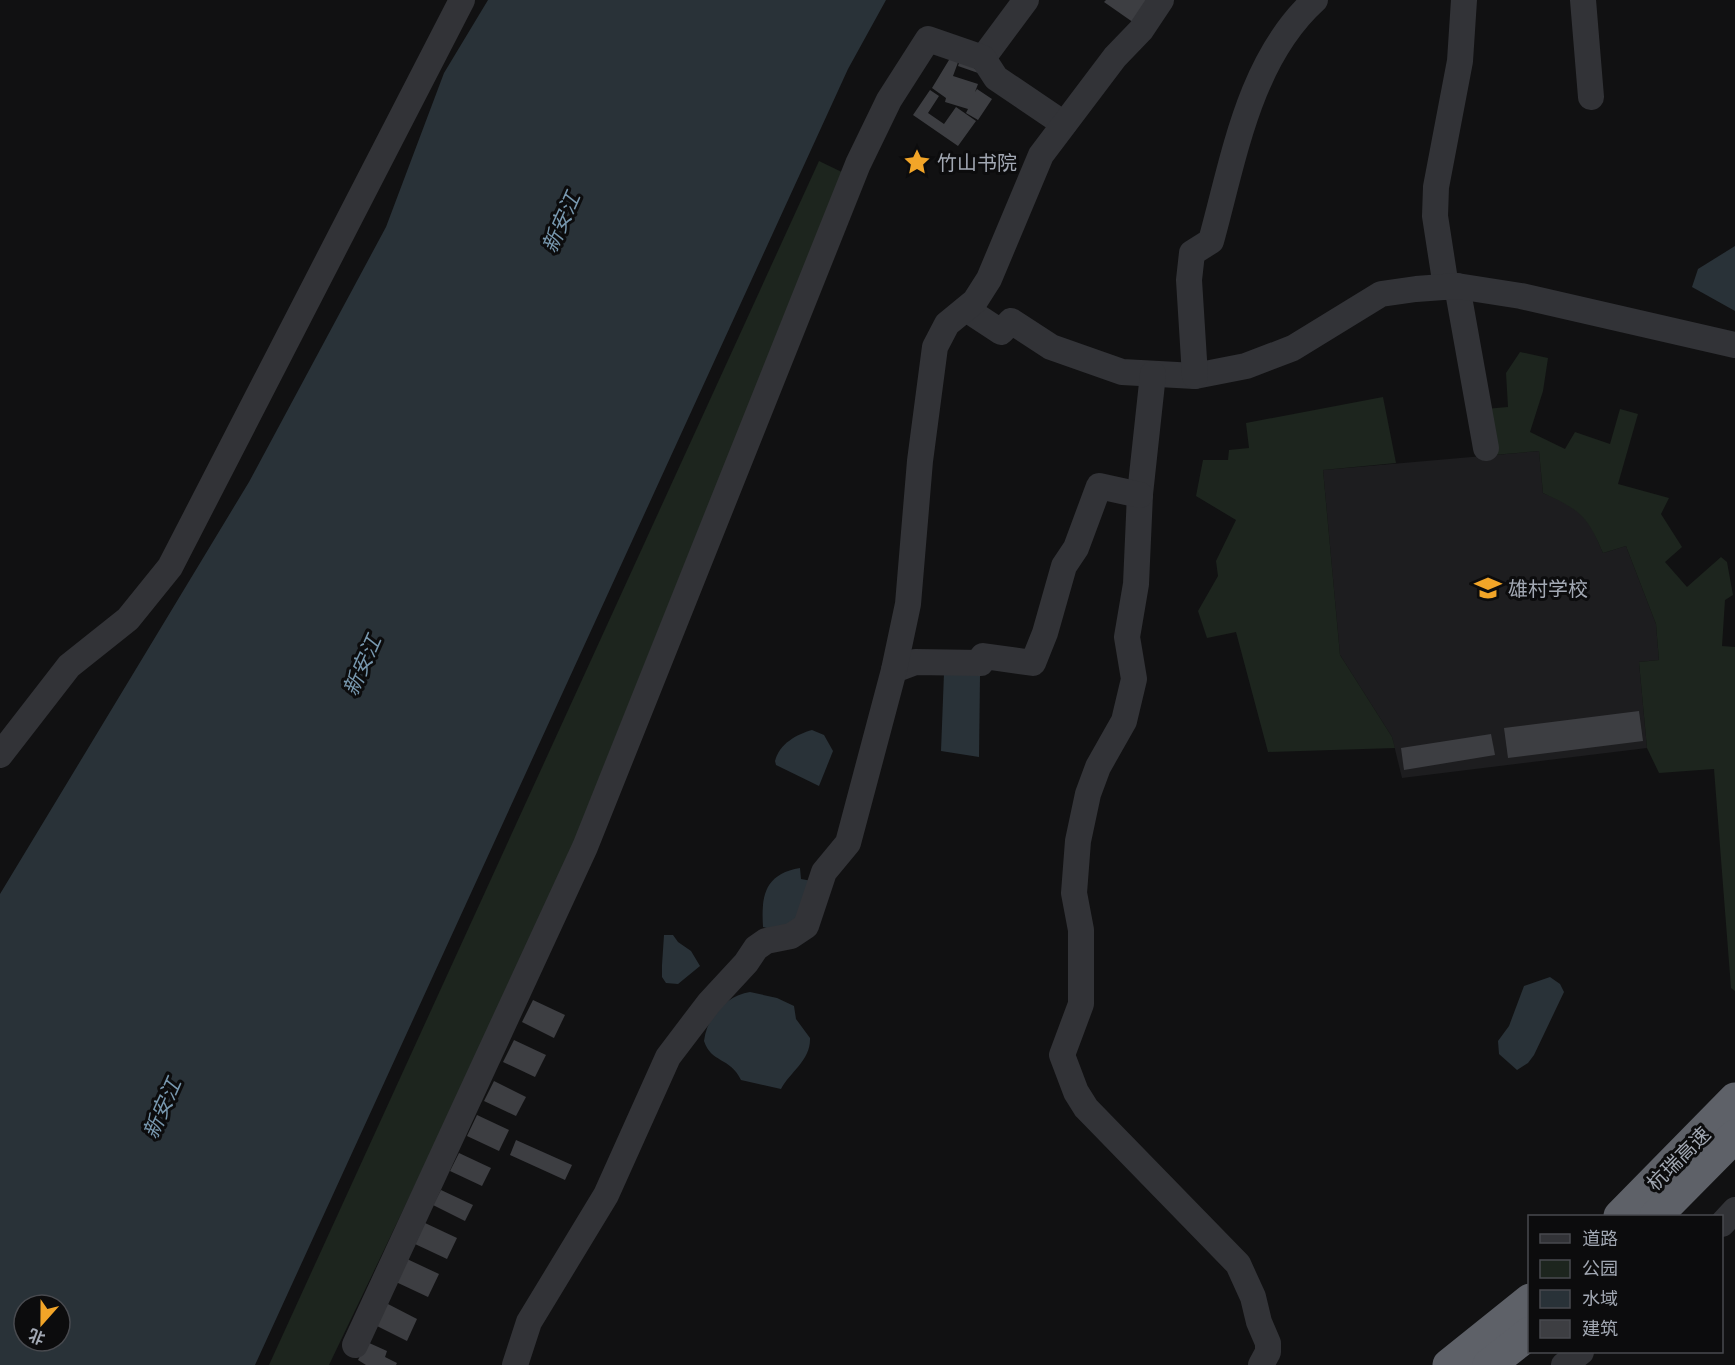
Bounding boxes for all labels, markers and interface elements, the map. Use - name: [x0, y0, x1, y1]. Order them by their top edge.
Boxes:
- place icon: 竹山书院: [902, 147, 932, 177]
- place label: 竹山书院: [937, 150, 1017, 174]
- water label: 新安江: [536, 186, 585, 256]
- school or university icon: 雄村学校: [1473, 573, 1503, 603]
- place label: 雄村学校: [1508, 576, 1588, 600]
- water label: 新安江: [337, 629, 386, 699]
- water label: 新安江: [137, 1072, 186, 1142]
- street label: 杭瑞高速: [1641, 1121, 1715, 1195]
- legend: [1528, 1215, 1723, 1353]
- text: 道路: [1582, 1227, 1618, 1249]
- text: 公园: [1582, 1257, 1618, 1279]
- text: 水域: [1582, 1287, 1618, 1309]
- north arrow: [12, 1293, 72, 1353]
- text: 建筑: [1582, 1317, 1618, 1339]
- text: 北: [26, 1326, 47, 1349]

